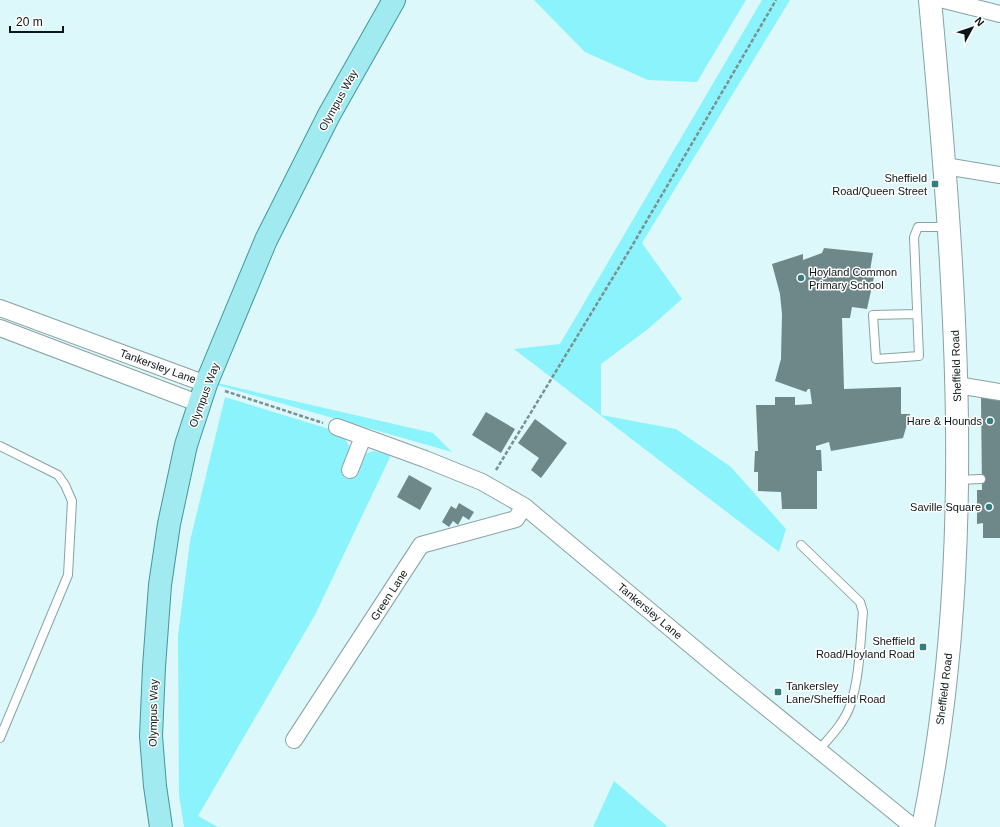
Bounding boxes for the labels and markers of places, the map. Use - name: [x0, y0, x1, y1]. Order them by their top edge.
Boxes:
- place label: Sheffield Road/Queen Street: [832, 172, 927, 197]
- marker: Sheffield Road/Queen Street: [930, 179, 940, 189]
- place label: Hoyland Common Primary School: [809, 266, 897, 291]
- marker: Hoyland Common Primary School: [796, 273, 806, 283]
- place label: Hare & Hounds: [907, 415, 982, 427]
- marker: Hare & Hounds: [985, 416, 995, 426]
- place label: Saville Square: [910, 501, 981, 513]
- marker: Saville Square: [984, 502, 994, 512]
- place label: Sheffield Road/Hoyland Road: [816, 635, 915, 660]
- marker: Sheffield Road/Hoyland Road: [918, 642, 928, 652]
- place label: Tankersley Lane/Sheffield Road: [786, 680, 886, 705]
- marker: Tankersley Lane/Sheffield Road: [773, 687, 783, 697]

